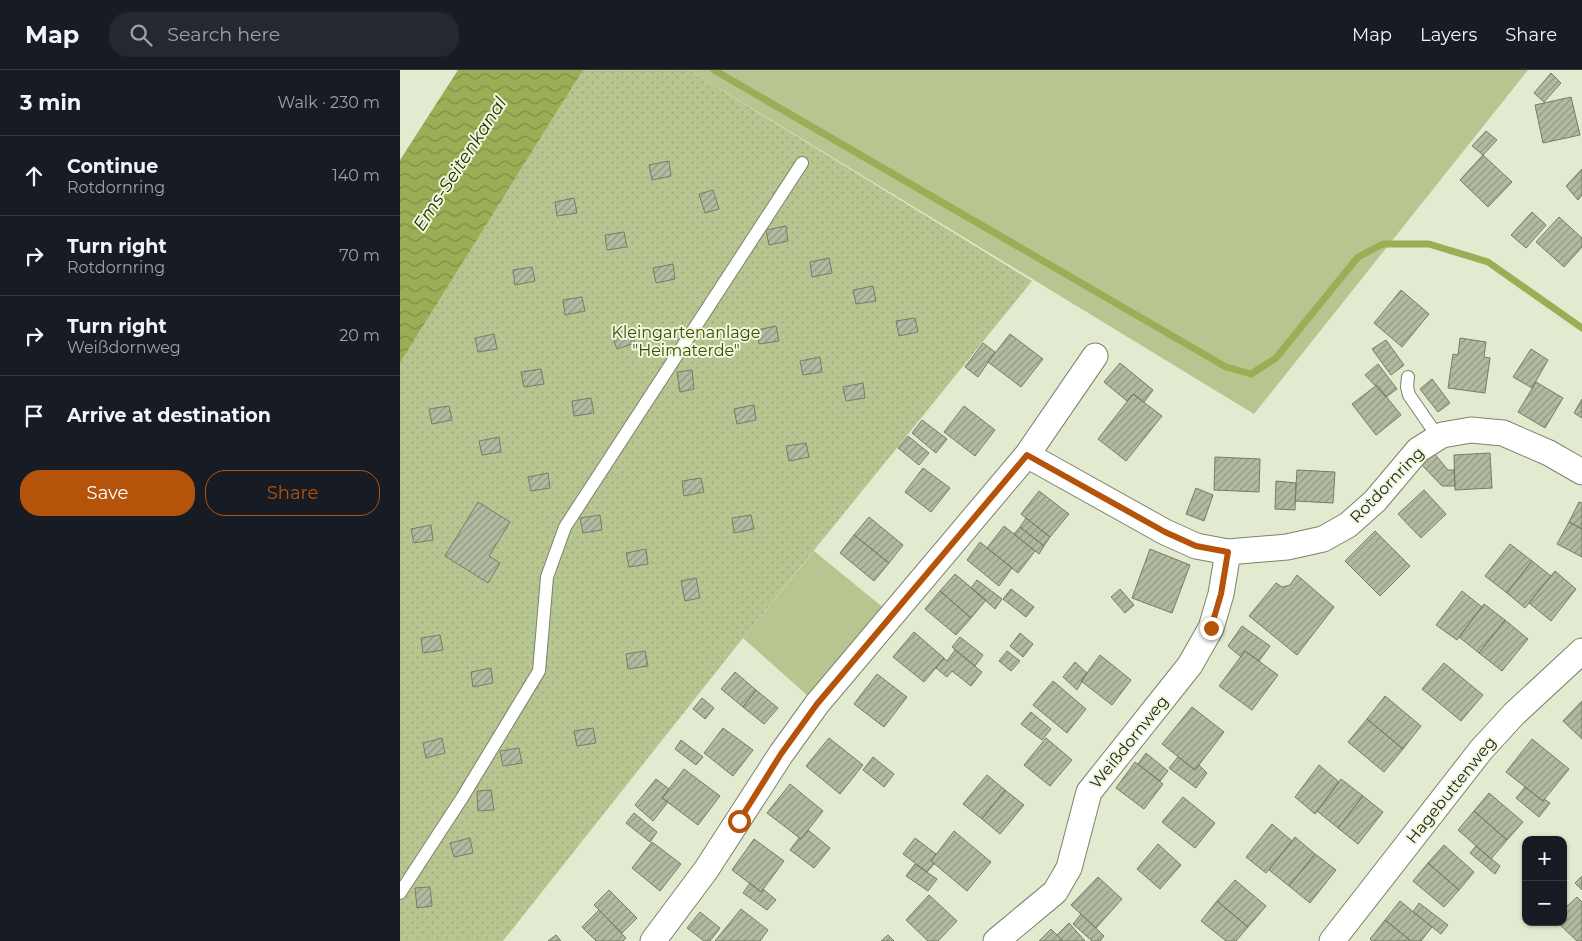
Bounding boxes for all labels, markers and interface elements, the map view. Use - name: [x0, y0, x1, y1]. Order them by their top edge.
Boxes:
- search box: [109, 12, 459, 57]
- text: Map: [25, 20, 79, 49]
- icon: search: [127, 21, 155, 49]
- text: Search here: [167, 23, 280, 46]
- text: Map: [1352, 24, 1392, 46]
- text: Layers: [1420, 24, 1477, 46]
- text: Share: [1505, 24, 1557, 46]
- text: 3 min: [20, 90, 81, 115]
- text: Walk · 230 m: [278, 93, 380, 112]
- water label: Ems-Seitenkanal: [409, 93, 512, 235]
- text: Continue: [67, 155, 158, 178]
- icon: ahead: [20, 162, 48, 190]
- text: 140 m: [332, 166, 380, 185]
- text: Rotdornring: [67, 178, 165, 197]
- text: Turn right: [67, 235, 167, 258]
- icon: right: [20, 242, 48, 270]
- text: 70 m: [339, 246, 380, 265]
- text: Rotdornring: [67, 258, 165, 277]
- text: Turn right: [67, 315, 167, 338]
- icon: right: [20, 322, 48, 350]
- park label: Kleingartenanlage "Heimaterde": [612, 323, 760, 360]
- text: 20 m: [339, 326, 380, 345]
- text: Weißdornweg: [67, 338, 181, 357]
- icon: arrive: [20, 402, 48, 430]
- text: Arrive at destination: [67, 404, 271, 427]
- street label: Rotdornring: [1346, 443, 1428, 527]
- button: Save: [20, 470, 195, 516]
- button: Share: [205, 470, 380, 516]
- route end: [1200, 617, 1223, 640]
- street label: Weißdornweg: [1086, 692, 1172, 792]
- street label: Hagebuttenweg: [1402, 733, 1500, 847]
- route start: [728, 810, 751, 833]
- map controls: [1522, 836, 1567, 926]
- button: +: [1522, 836, 1567, 881]
- button: −: [1522, 881, 1567, 926]

